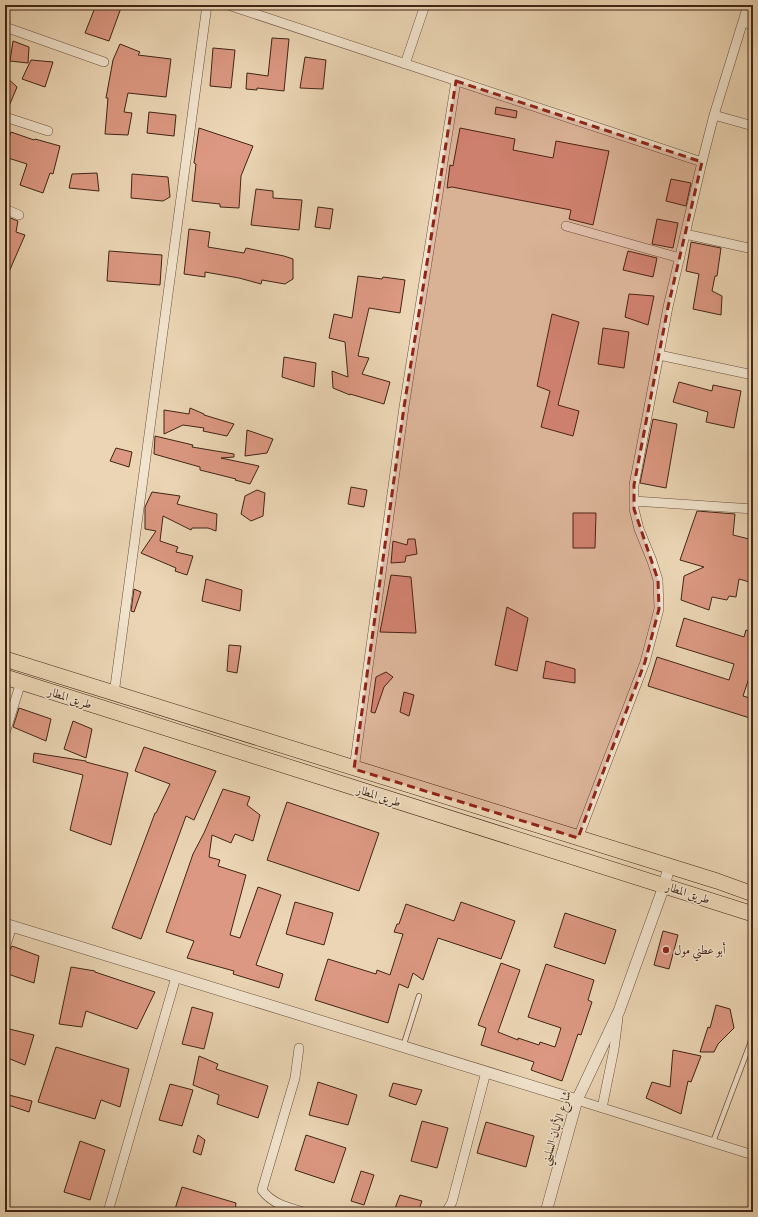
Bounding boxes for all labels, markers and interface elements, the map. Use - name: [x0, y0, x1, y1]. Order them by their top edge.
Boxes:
- street label: طريق المطار: [45, 684, 94, 713]
- street label: طريق المطار: [354, 782, 403, 811]
- street label: طريق المطار: [663, 879, 712, 908]
- place label: أبو عطني مول: [674, 942, 726, 962]
- marker: أبو عطني مول: [661, 945, 671, 955]
- street label: شارع الألبان-السليني: [536, 1088, 579, 1168]

